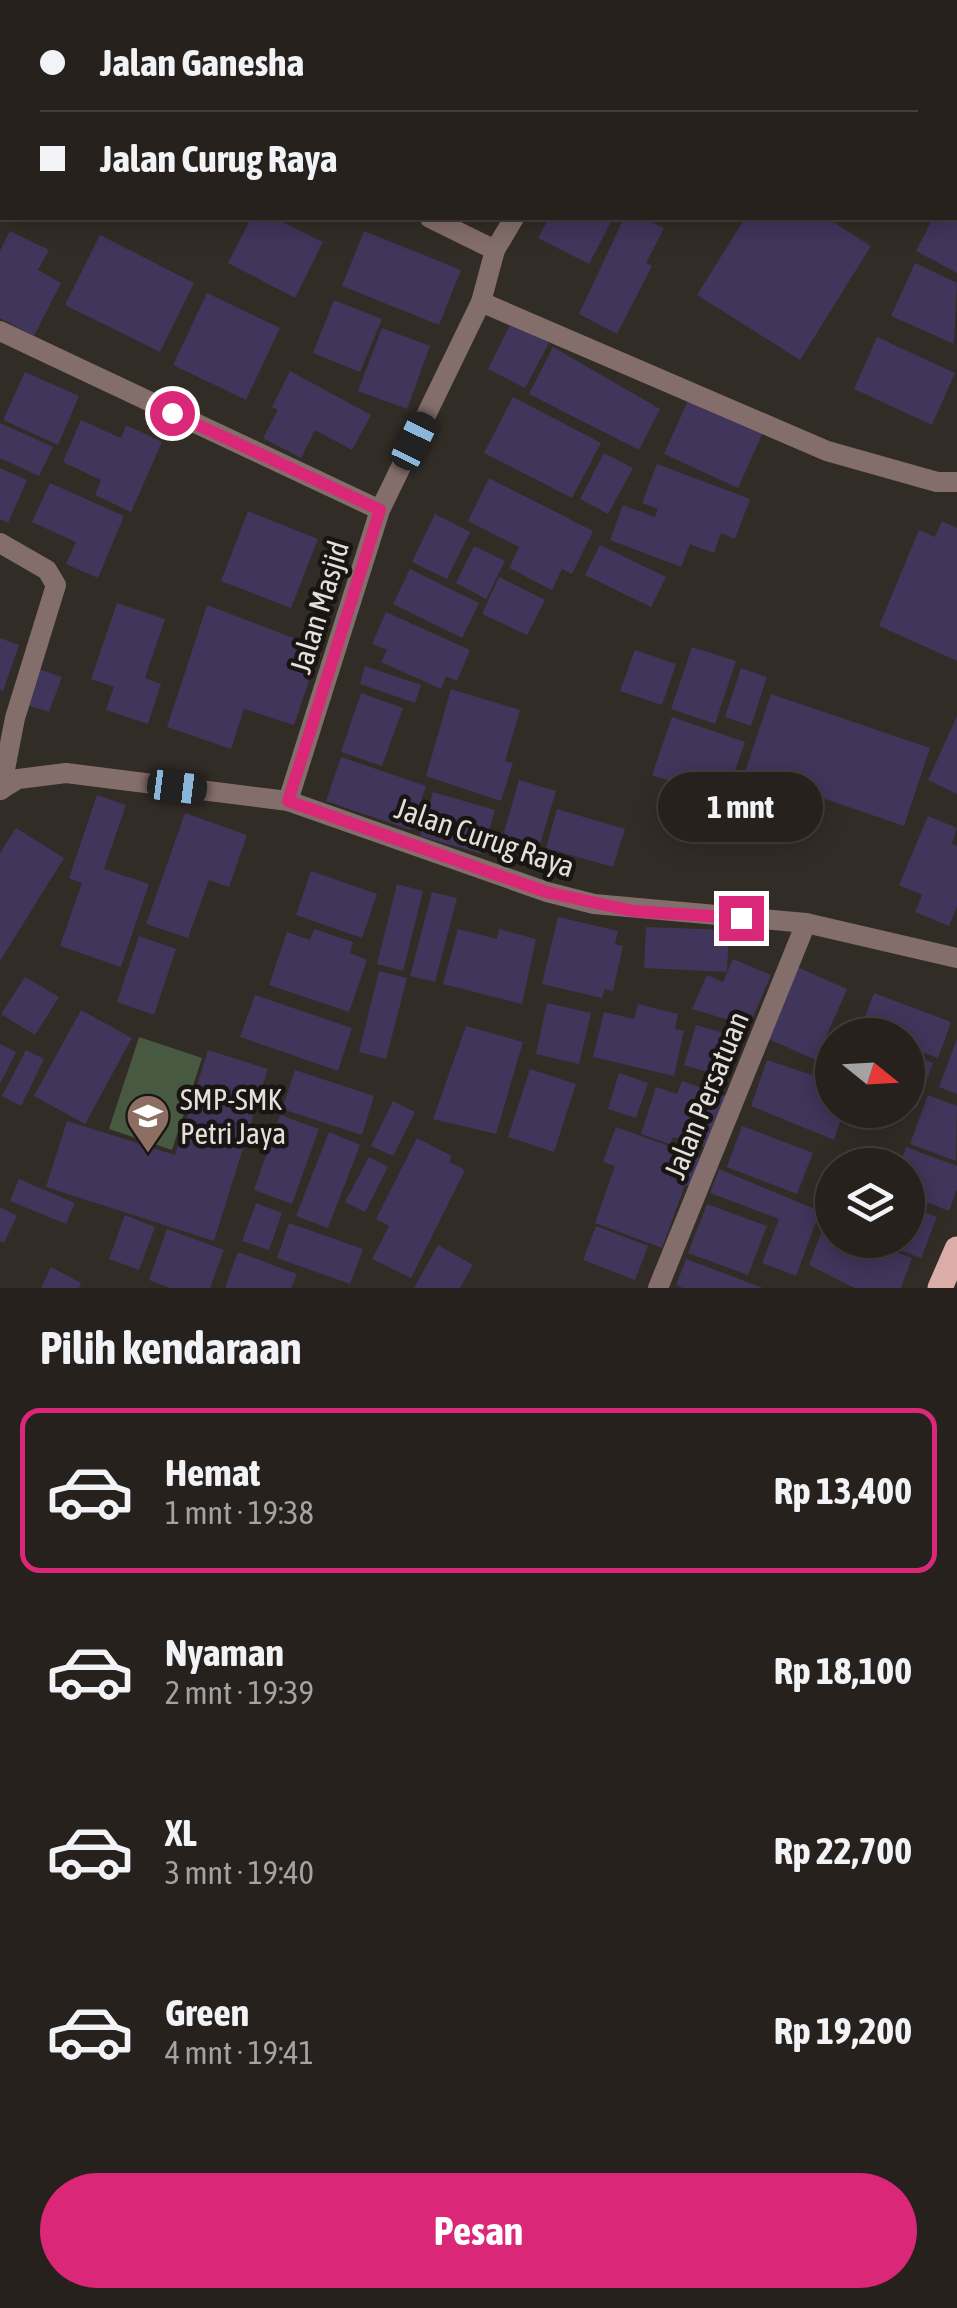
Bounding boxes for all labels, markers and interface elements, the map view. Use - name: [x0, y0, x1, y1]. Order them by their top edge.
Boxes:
- text: Jalan Ganesha: [100, 41, 304, 84]
- text: Jalan Curug Raya: [100, 137, 337, 180]
- route start: [150, 391, 195, 436]
- car: [387, 407, 441, 475]
- street label: Jalan Masjid: [283, 537, 355, 677]
- car: [145, 768, 209, 806]
- callout: 1 mnt: [658, 773, 824, 843]
- text: 1 mnt: [707, 788, 774, 825]
- street label: Jalan Curug Raya: [391, 790, 579, 884]
- route end: [719, 896, 764, 941]
- street label: Jalan Persatuan: [657, 1007, 755, 1183]
- north arrow: [815, 1018, 925, 1128]
- map controls: [815, 1018, 925, 1258]
- place label: SMP-SMK Petri Jaya: [180, 1082, 286, 1150]
- school or university icon: SMP-SMK Petri Jaya: [125, 1093, 171, 1154]
- button: layers: [815, 1148, 925, 1258]
- text: Pilih kendaraan: [40, 1322, 302, 1374]
- icon: car: [45, 1446, 135, 1536]
- text: Hemat: [165, 1451, 260, 1494]
- text: Rp 13,400: [774, 1469, 912, 1512]
- text: 1 mnt · 19:38: [165, 1494, 314, 1531]
- icon: car: [45, 1626, 135, 1716]
- text: Nyaman: [165, 1631, 284, 1674]
- text: Rp 18,100: [774, 1649, 912, 1692]
- text: 2 mnt · 19:39: [165, 1674, 314, 1711]
- icon: car: [45, 1806, 135, 1896]
- text: XL: [165, 1811, 197, 1854]
- text: Rp 22,700: [774, 1829, 912, 1872]
- text: 3 mnt · 19:40: [165, 1854, 314, 1891]
- icon: car: [45, 1986, 135, 2076]
- text: Green: [165, 1991, 249, 2034]
- text: Rp 19,200: [774, 2009, 912, 2052]
- text: 4 mnt · 19:41: [165, 2034, 314, 2071]
- button: Pesan: [40, 2173, 917, 2288]

